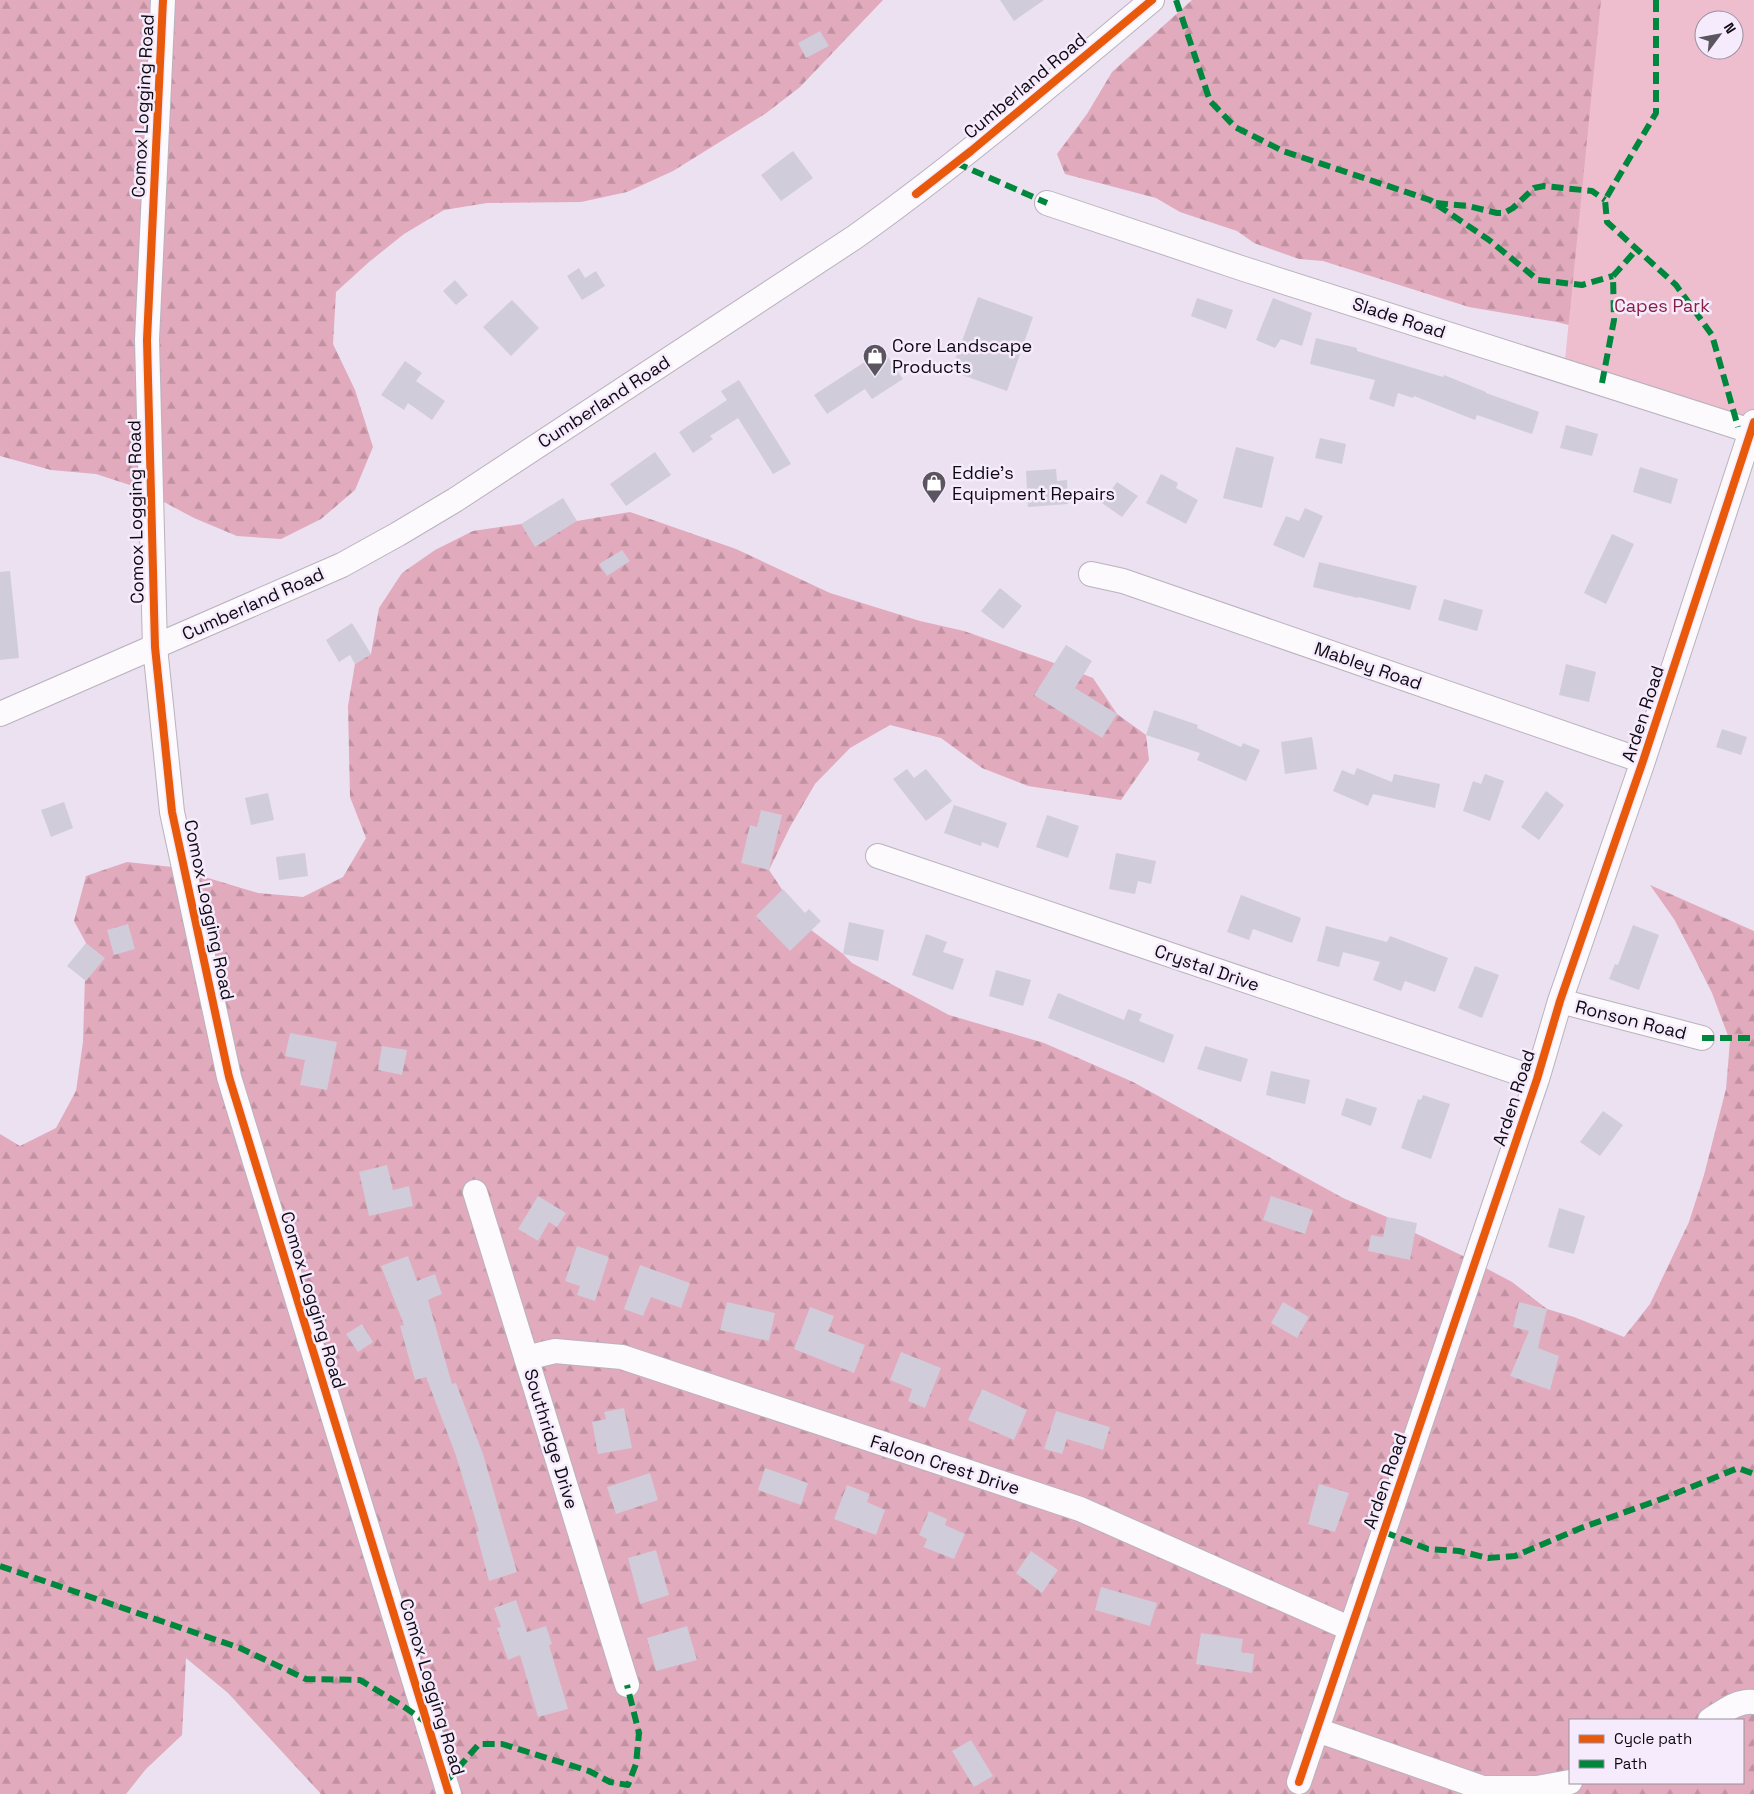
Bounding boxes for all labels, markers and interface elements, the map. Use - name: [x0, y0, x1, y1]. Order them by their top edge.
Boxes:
- north arrow: [1694, 10, 1744, 60]
- street label: Comox Logging Road: [126, 14, 159, 198]
- text: N: [1720, 19, 1740, 37]
- street label: Cumberland Road: [959, 28, 1091, 144]
- street label: Slade Road: [1350, 292, 1449, 343]
- park label: Capes Park: [1614, 294, 1710, 317]
- place label: Core Landscape Products: [892, 334, 1032, 378]
- shop icon: Core Landscape Products: [862, 343, 888, 377]
- street label: Cumberland Road: [533, 350, 674, 453]
- street label: Comox Logging Road: [122, 420, 149, 604]
- place label: Eddie's Equipment Repairs: [952, 461, 1115, 505]
- shop icon: Eddie's Equipment Repairs: [921, 470, 947, 504]
- street label: Cumberland Road: [178, 562, 327, 645]
- street label: Mabley Road: [1311, 636, 1425, 695]
- street label: Arden Road: [1616, 663, 1669, 765]
- street label: Comox Logging Road: [179, 818, 240, 1002]
- street label: Crystal Drive: [1152, 939, 1263, 996]
- street label: Ronson Road: [1573, 995, 1689, 1044]
- street label: Arden Road: [1487, 1047, 1540, 1149]
- street label: Comox Logging Road: [276, 1209, 351, 1391]
- street label: Southridge Drive: [519, 1366, 584, 1512]
- street label: Falcon Crest Drive: [867, 1430, 1023, 1500]
- street label: Arden Road: [1357, 1430, 1412, 1532]
- street label: Comox Logging Road: [395, 1596, 470, 1778]
- legend: [1569, 1719, 1744, 1784]
- text: Cycle path: [1614, 1729, 1692, 1748]
- text: Path: [1614, 1754, 1647, 1773]

